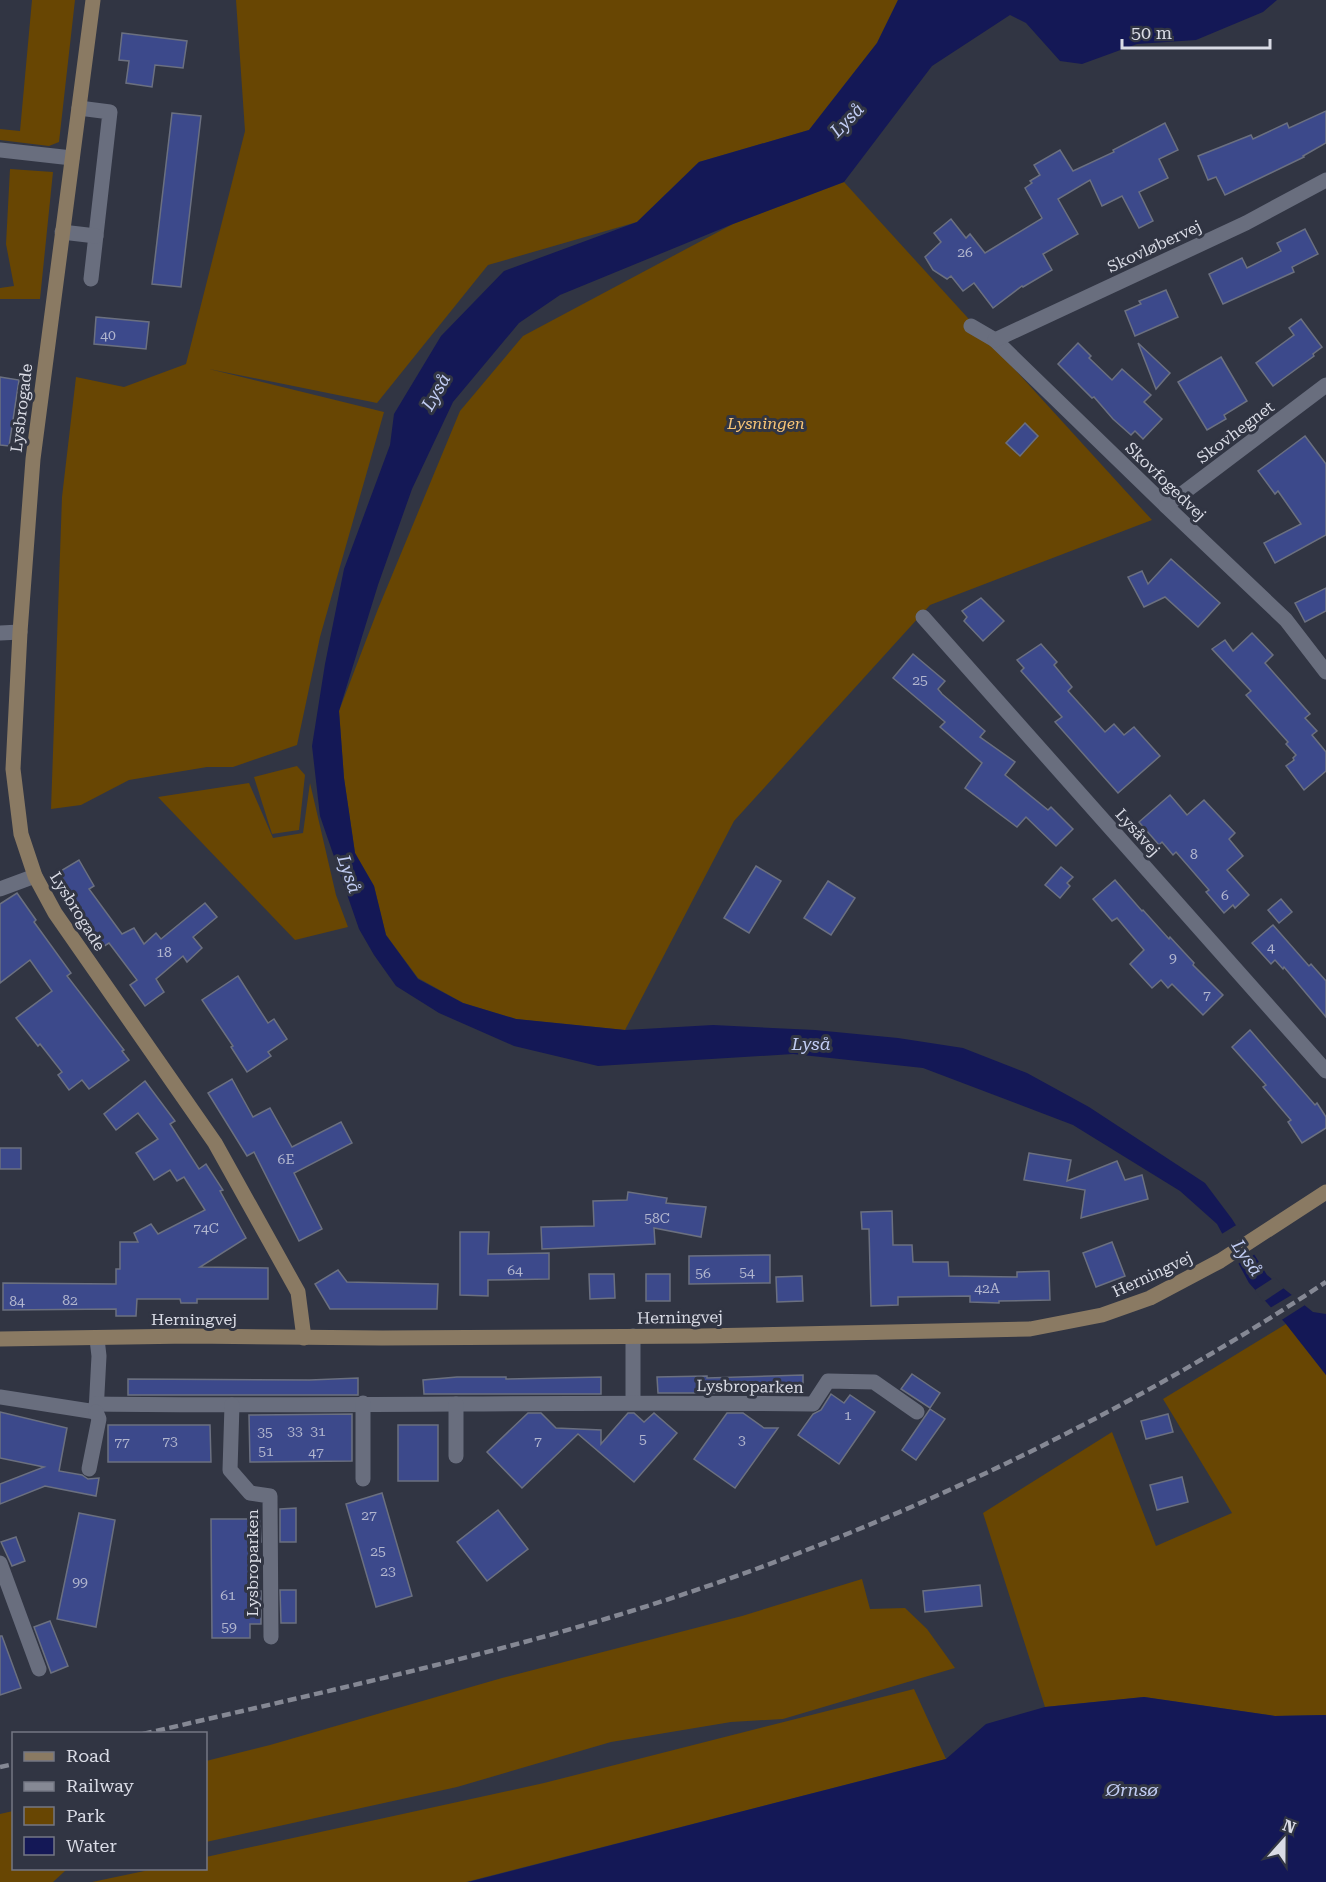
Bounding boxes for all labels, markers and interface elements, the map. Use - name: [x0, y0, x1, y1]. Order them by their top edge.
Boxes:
- scale bar: [1122, 12, 1270, 50]
- text: 50 m: [1131, 22, 1172, 43]
- water label: Lyså: [825, 98, 868, 142]
- street label: Skovløbervej: [1104, 216, 1204, 277]
- house number: 26: [957, 244, 973, 260]
- house number: 40: [100, 327, 116, 343]
- street label: Lysbrogade: [7, 362, 36, 454]
- water label: Lyså: [416, 369, 455, 415]
- street label: Skovhegnet: [1193, 397, 1278, 468]
- park label: Lysningen: [726, 414, 805, 433]
- street label: Skovfogedvej: [1121, 438, 1210, 525]
- house number: 25: [912, 672, 928, 688]
- street label: Lysåvej: [1111, 805, 1164, 860]
- house number: 8: [1190, 846, 1198, 862]
- water label: Lyså: [333, 851, 366, 896]
- street label: Lysbrogade: [46, 868, 109, 954]
- house number: 6: [1221, 887, 1229, 903]
- house number: 4: [1267, 939, 1275, 955]
- house number: 18: [156, 944, 172, 960]
- house number: 9: [1169, 950, 1177, 966]
- house number: 7: [1203, 987, 1211, 1003]
- water label: Lyså: [790, 1033, 831, 1054]
- house number: 6E: [278, 1151, 294, 1167]
- house number: 58C: [644, 1210, 670, 1226]
- house number: 74C: [193, 1220, 219, 1236]
- water label: Lyså: [1227, 1235, 1267, 1280]
- street label: Herningvej: [1109, 1248, 1195, 1301]
- house number: 64: [507, 1262, 523, 1278]
- house number: 54: [739, 1264, 755, 1280]
- house number: 56: [695, 1265, 711, 1281]
- house number: 42A: [974, 1280, 1000, 1296]
- house number: 82: [62, 1292, 78, 1308]
- house number: 84: [9, 1293, 25, 1309]
- street label: Herningvej: [637, 1307, 723, 1328]
- street label: Herningvej: [151, 1310, 237, 1329]
- street label: Lysbroparken: [696, 1376, 804, 1397]
- house number: 1: [844, 1407, 852, 1423]
- house number: 33: [287, 1423, 303, 1439]
- house number: 31: [310, 1423, 326, 1439]
- house number: 35: [257, 1424, 273, 1440]
- house number: 5: [639, 1431, 647, 1447]
- house number: 3: [738, 1432, 746, 1448]
- house number: 73: [162, 1433, 178, 1449]
- house number: 7: [534, 1433, 542, 1449]
- house number: 77: [114, 1434, 130, 1450]
- house number: 51: [258, 1443, 274, 1459]
- house number: 47: [308, 1444, 324, 1460]
- house number: 27: [361, 1507, 377, 1523]
- street label: Lysbroparken: [243, 1509, 262, 1617]
- house number: 25: [370, 1543, 386, 1559]
- house number: 23: [380, 1563, 396, 1579]
- house number: 99: [72, 1574, 88, 1590]
- house number: 61: [220, 1587, 236, 1603]
- house number: 59: [221, 1619, 237, 1635]
- legend: [12, 1732, 207, 1870]
- text: Road: [66, 1745, 111, 1766]
- text: Railway: [66, 1775, 134, 1796]
- water label: Ørnsø: [1104, 1779, 1159, 1800]
- text: Park: [66, 1805, 106, 1826]
- north arrow: [1254, 1810, 1314, 1870]
- text: N: [1280, 1815, 1298, 1838]
- text: Water: [66, 1835, 117, 1856]

